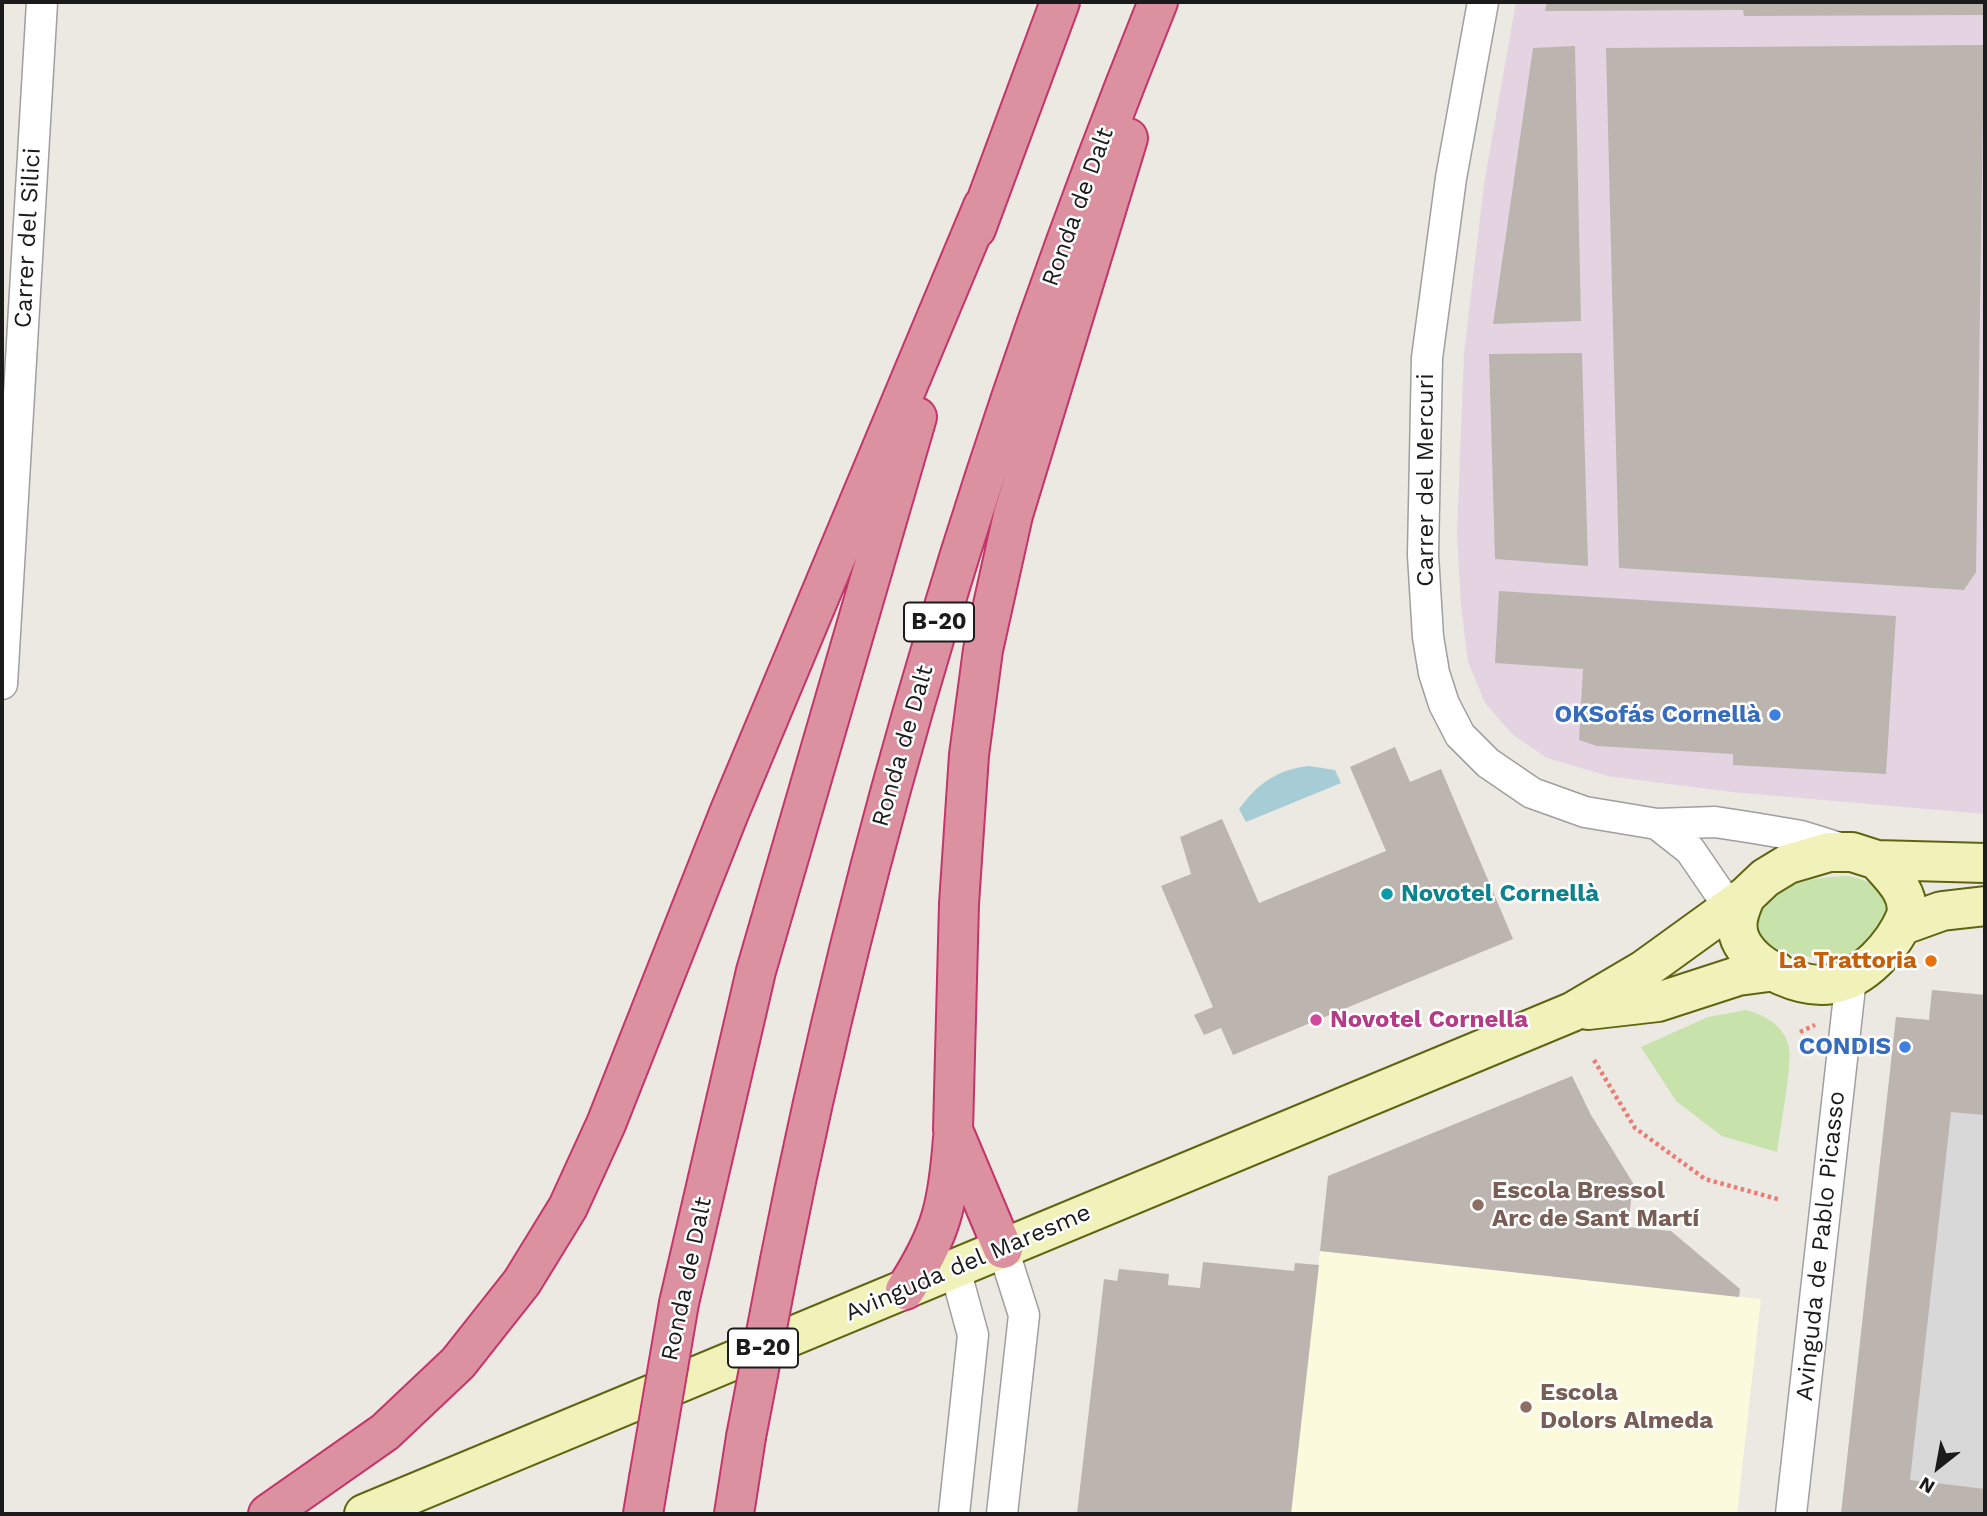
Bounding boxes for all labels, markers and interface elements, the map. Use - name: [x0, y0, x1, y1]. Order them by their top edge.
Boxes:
- street label: Ronda de Dalt: [1036, 124, 1120, 290]
- street label: Carrer del Silici: [9, 147, 47, 329]
- street label: Carrer del Mercuri: [1412, 373, 1440, 587]
- road number: B-20: [904, 602, 974, 642]
- street label: Ronda de Dalt: [866, 662, 940, 830]
- place label: OKSofás Cornellà: [1555, 701, 1761, 729]
- marker: OKSofás Cornellà: [1767, 707, 1783, 723]
- place label: Novotel Cornellà: [1401, 880, 1599, 908]
- marker: Novotel Cornellà: [1379, 886, 1395, 902]
- place label: La Trattoria: [1778, 947, 1917, 975]
- marker: La Trattoria: [1923, 953, 1939, 969]
- place label: Novotel Cornella: [1330, 1006, 1528, 1034]
- marker: Novotel Cornella: [1308, 1012, 1324, 1028]
- place label: CONDIS: [1799, 1033, 1891, 1061]
- marker: CONDIS: [1897, 1039, 1913, 1055]
- street label: Avinguda de Pablo Picasso: [1790, 1090, 1852, 1402]
- place label: Escola Bressol Arc de Sant Martí: [1492, 1177, 1699, 1233]
- street label: Ronda de Dalt: [656, 1195, 718, 1363]
- marker: Escola Bressol Arc de Sant Martí: [1470, 1197, 1486, 1213]
- street label: Avinguda del Maresme: [841, 1198, 1095, 1328]
- road number: B-20: [728, 1329, 798, 1368]
- place label: Escola Dolors Almeda: [1540, 1379, 1713, 1435]
- marker: Escola Dolors Almeda: [1518, 1399, 1534, 1415]
- north arrow: [1903, 1432, 1973, 1502]
- text: N: [1915, 1472, 1939, 1499]

